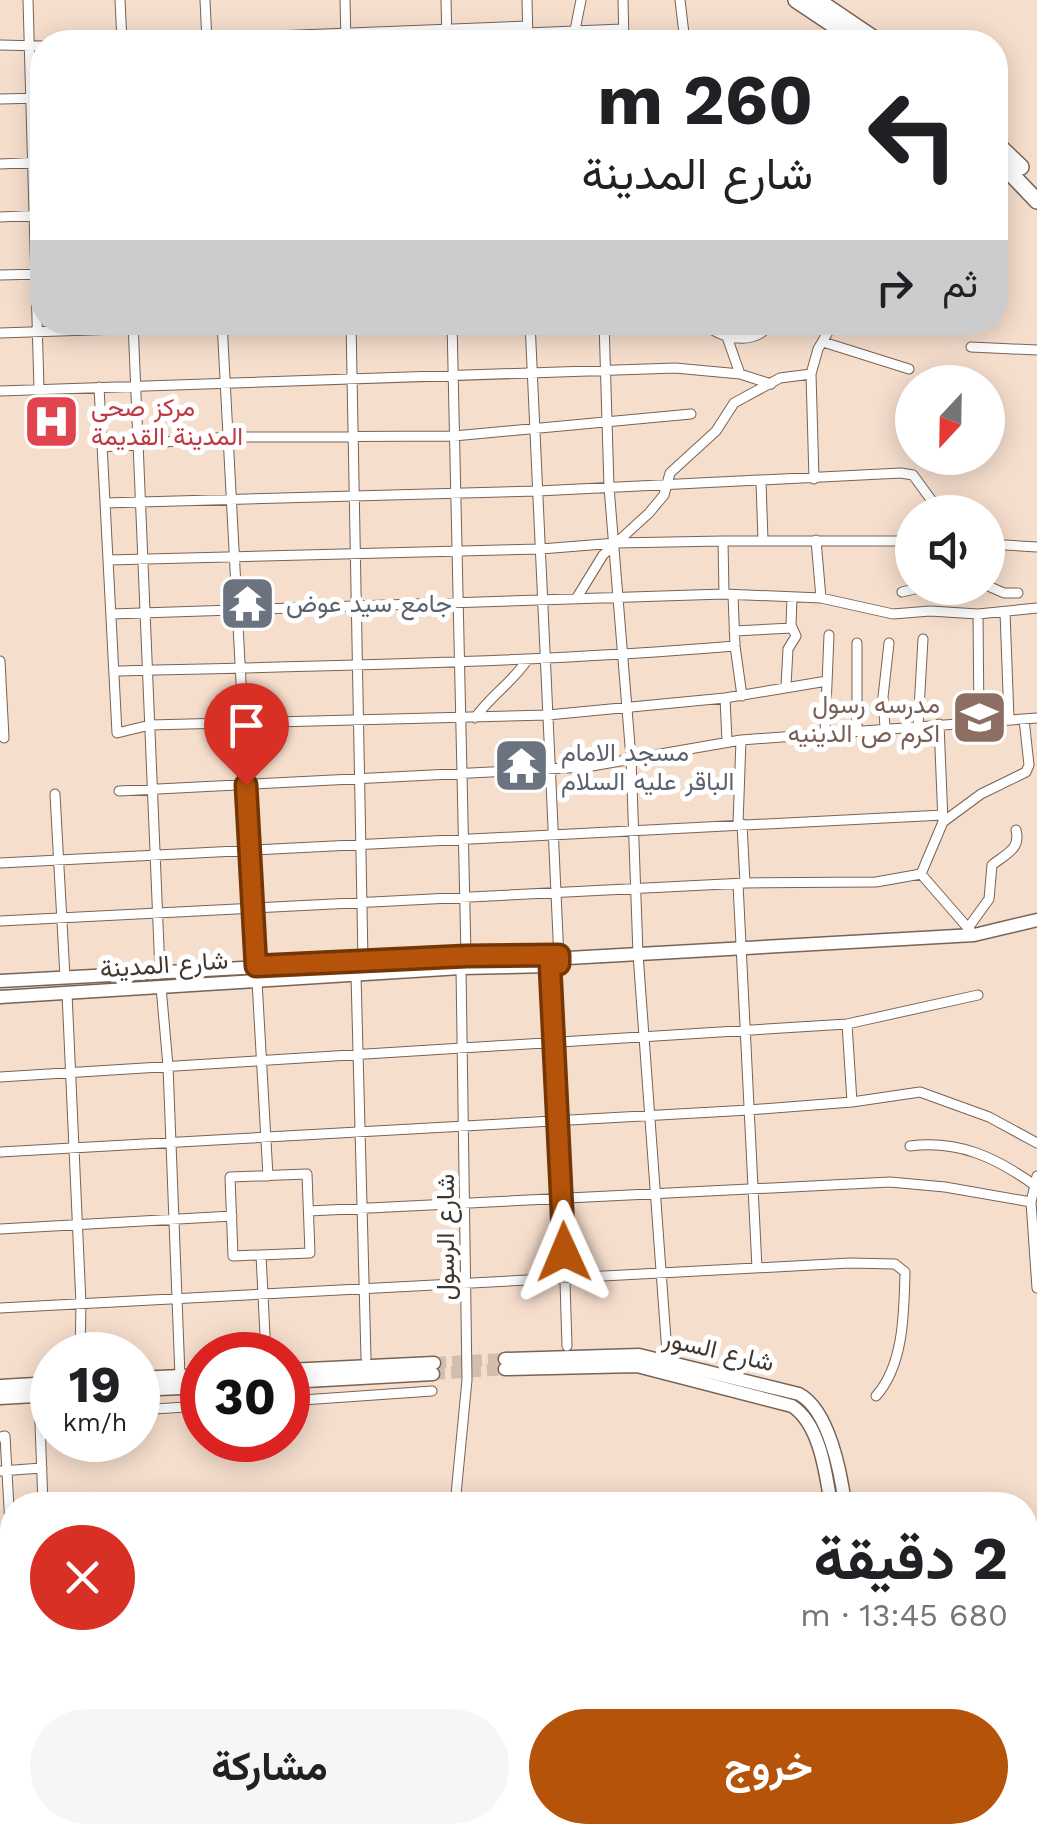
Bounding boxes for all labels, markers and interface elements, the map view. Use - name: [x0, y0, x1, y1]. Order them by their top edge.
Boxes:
- text: 260 m: [597, 59, 813, 141]
- icon: left: [848, 70, 978, 200]
- text: شارع المدينة: [582, 147, 813, 200]
- icon: right: [867, 260, 922, 315]
- text: ثم: [942, 262, 978, 306]
- north arrow: [895, 365, 1005, 475]
- map controls: [895, 365, 1005, 605]
- hospital icon: مركز صحي المدينة القديمة: [22, 391, 82, 451]
- place label: مركز صحي المدينة القديمة: [91, 393, 243, 451]
- button: sound: [895, 495, 1005, 605]
- temple icon: جامع سيد عوض: [217, 573, 277, 633]
- place label: جامع سيد عوض: [286, 589, 452, 621]
- pin: [204, 683, 289, 786]
- school or university icon: مدرسه رسول اکرم ص الدینیه: [949, 688, 1009, 748]
- place label: مدرسه رسول اکرم ص الدینیه: [788, 690, 940, 750]
- icon: arrive: [219, 698, 274, 753]
- temple icon: مسجد الامام الباقر عليه السلام: [492, 736, 552, 796]
- place label: مسجد الامام الباقر عليه السلام: [561, 738, 734, 798]
- street label: شارع المدينة: [99, 946, 229, 985]
- street label: شارع الرسول: [431, 1174, 462, 1300]
- position arrow: [512, 1200, 616, 1304]
- street label: شارع السور: [659, 1323, 777, 1379]
- speed limit sign: 30: [180, 1332, 310, 1462]
- text: 19: [69, 1355, 121, 1414]
- text: km/h: [63, 1408, 127, 1437]
- text: 2 دقيقة: [814, 1523, 1008, 1594]
- button: close: [30, 1525, 135, 1630]
- text: 680 m · 13:45: [800, 1596, 1008, 1634]
- button: مشاركة: [30, 1709, 509, 1824]
- button: خروج: [529, 1709, 1008, 1824]

